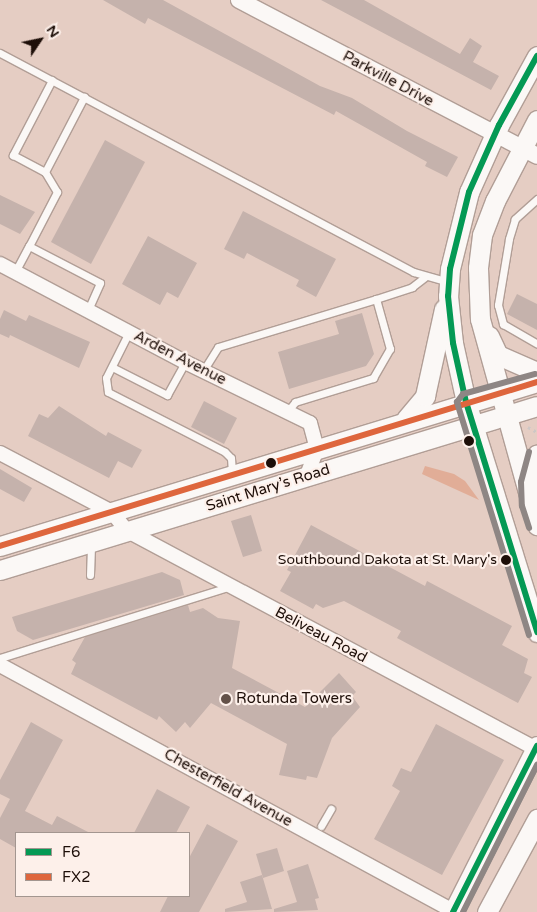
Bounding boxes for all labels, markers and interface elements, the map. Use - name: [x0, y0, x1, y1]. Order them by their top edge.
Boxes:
- north arrow: [15, 15, 65, 65]
- text: N: [43, 22, 63, 41]
- street label: Parkville Drive: [339, 47, 437, 111]
- street label: Arden Avenue: [131, 327, 229, 389]
- unlabelled marker: [464, 436, 474, 446]
- unlabelled marker: [266, 458, 276, 468]
- street label: Saint Mary’s Road: [204, 461, 332, 515]
- place label: Southbound Dakota at St. Mary's: [278, 552, 497, 568]
- marker: Southbound Dakota at St. Mary's: [501, 555, 511, 565]
- street label: Beliveau Road: [272, 603, 370, 667]
- place label: Rotunda Towers: [236, 690, 352, 708]
- marker: Rotunda Towers: [220, 693, 232, 705]
- street label: Chesterfield Avenue: [161, 745, 295, 831]
- legend: [15, 832, 190, 897]
- text: F6: [62, 843, 81, 861]
- text: FX2: [62, 868, 91, 886]

